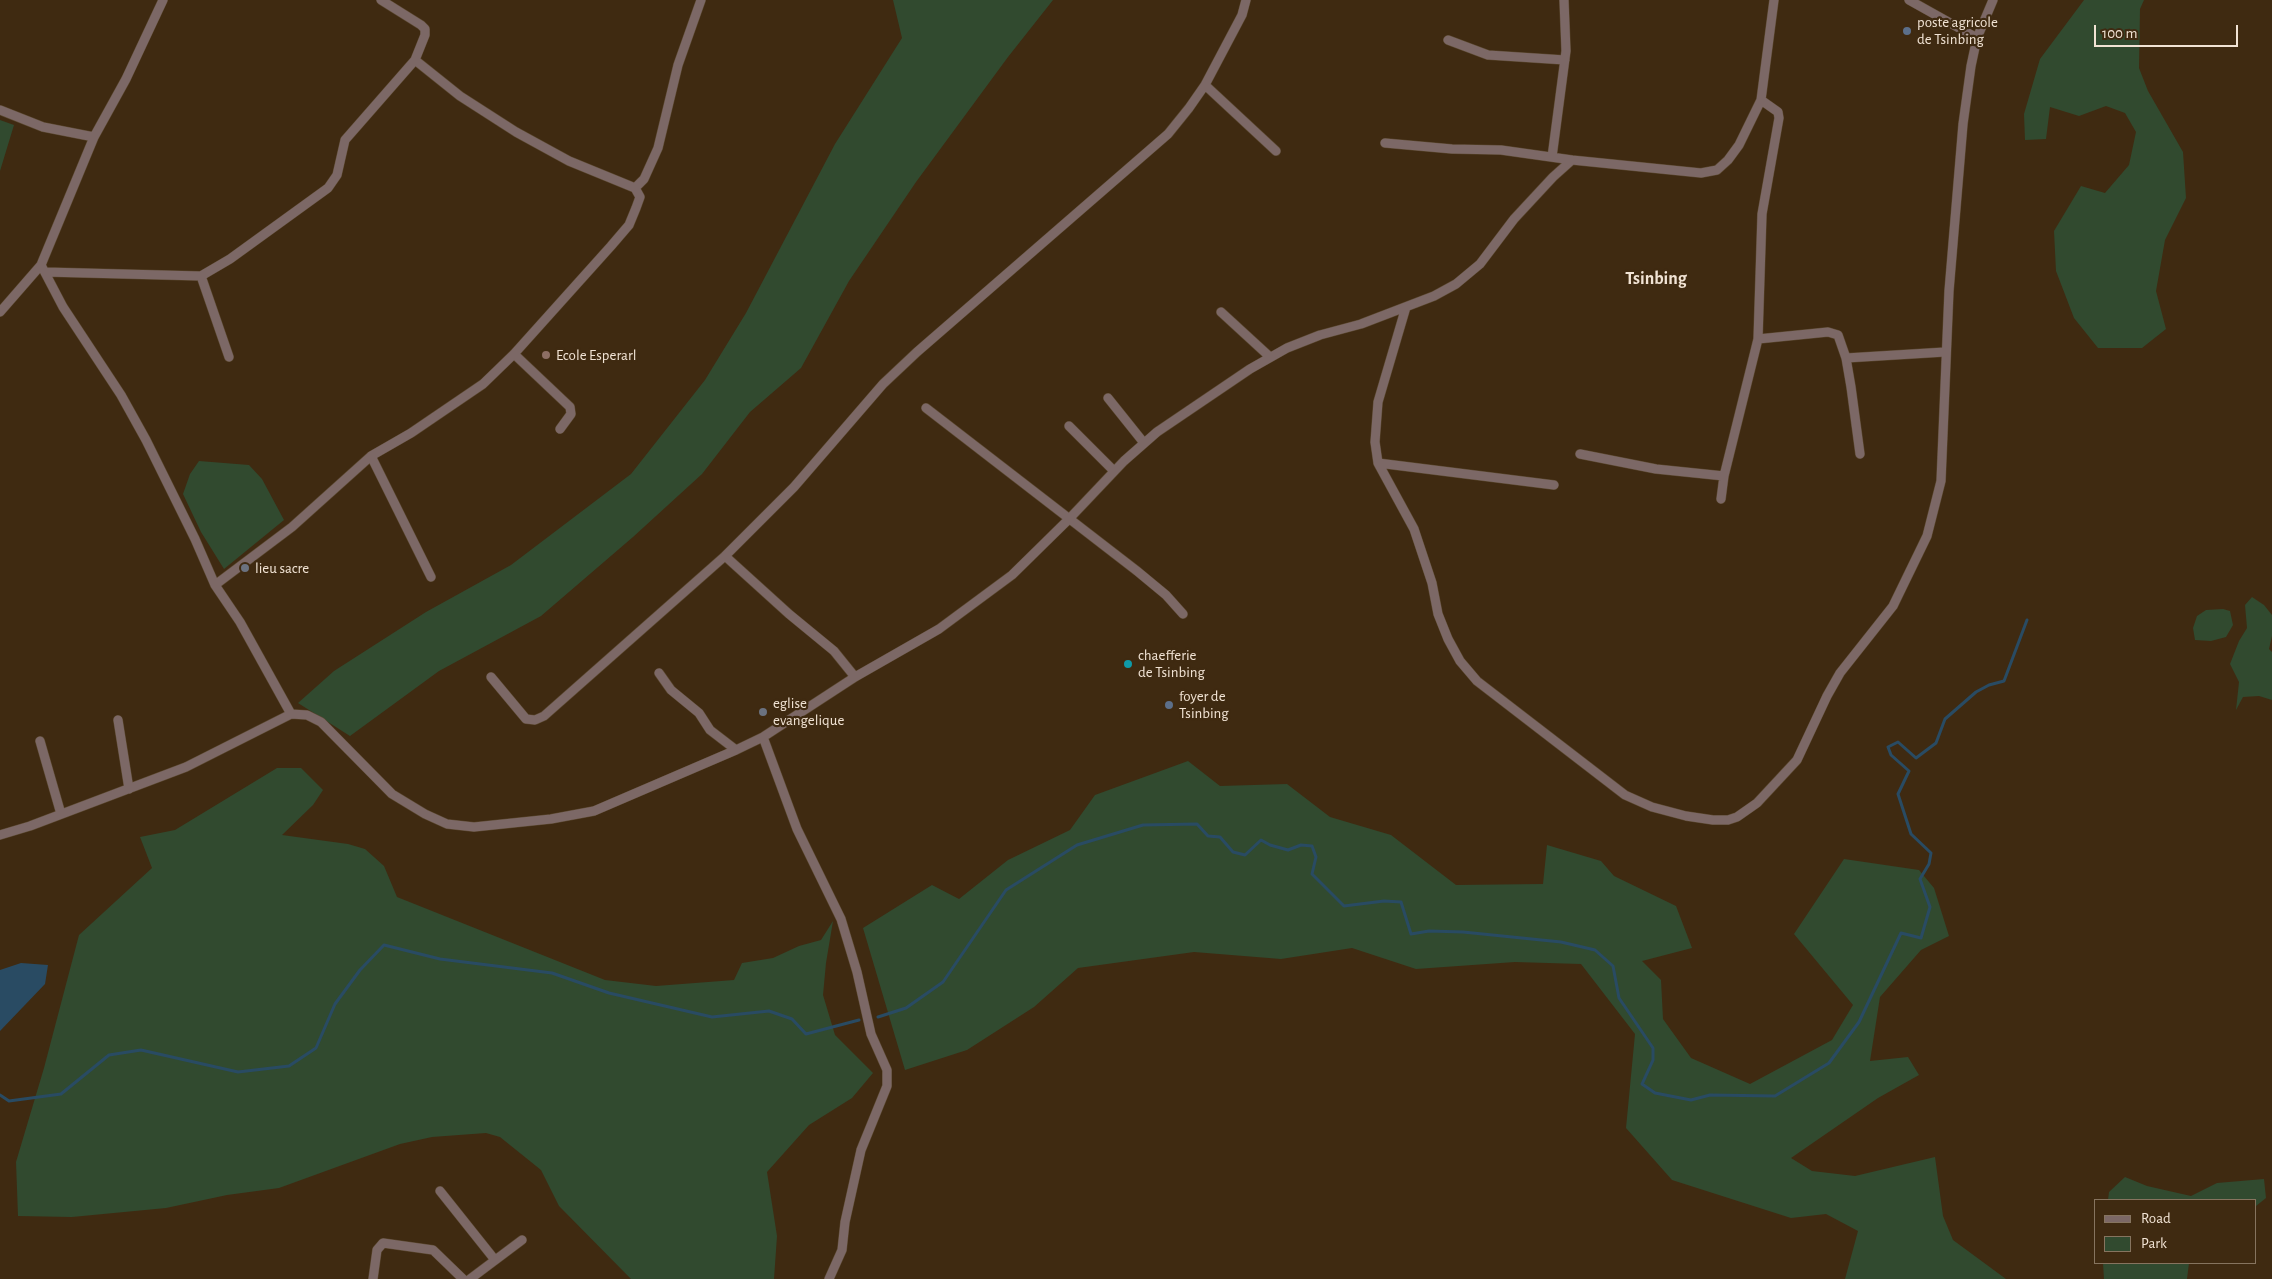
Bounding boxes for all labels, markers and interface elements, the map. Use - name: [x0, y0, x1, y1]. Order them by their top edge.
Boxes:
- place label: poste agricole de Tsinbing: [1917, 13, 1998, 48]
- scale bar: [2097, 15, 2241, 47]
- marker: poste agricole de Tsinbing: [1901, 25, 1913, 37]
- text: 100 m: [2102, 26, 2137, 41]
- district label: Tsinbing: [1625, 268, 1687, 290]
- place label: Ecole Esperarl: [556, 346, 636, 364]
- marker: Ecole Esperarl: [540, 349, 552, 361]
- place label: lieu sacre: [255, 559, 309, 577]
- marker: lieu sacre: [239, 562, 251, 574]
- place label: chaefferie de Tsinbing: [1138, 646, 1205, 681]
- marker: chaefferie de Tsinbing: [1122, 658, 1134, 670]
- place label: foyer de Tsinbing: [1179, 687, 1229, 722]
- place label: eglise evangelique: [773, 694, 844, 729]
- marker: foyer de Tsinbing: [1163, 699, 1175, 711]
- marker: eglise evangelique: [757, 706, 769, 718]
- legend: [2094, 1199, 2257, 1264]
- text: Road: [2141, 1211, 2171, 1226]
- text: Park: [2141, 1236, 2167, 1251]

